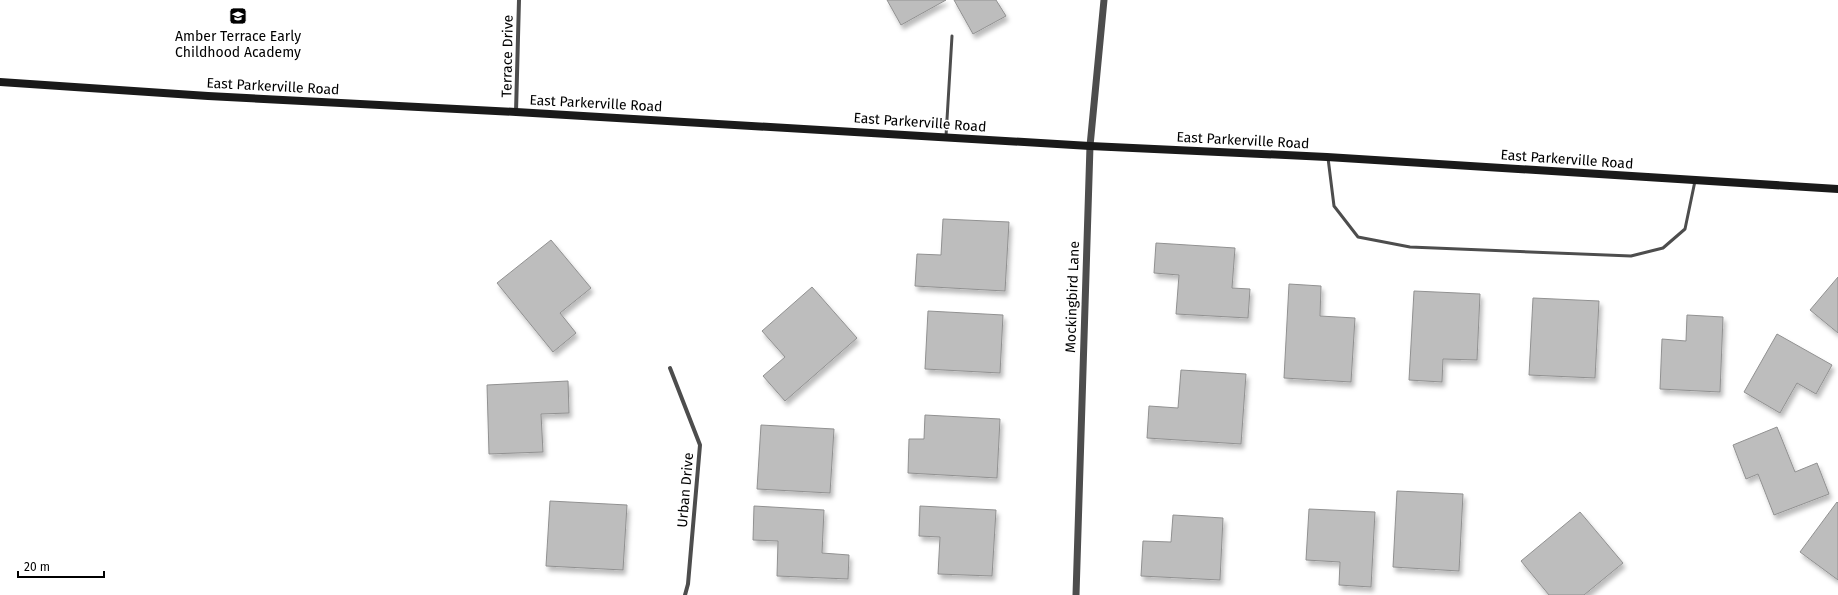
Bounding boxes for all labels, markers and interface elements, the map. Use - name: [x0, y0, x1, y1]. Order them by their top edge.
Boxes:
- school or university icon: Amber Terrace Early Childhood Academy: [228, 6, 248, 26]
- street label: Terrace Drive: [498, 15, 517, 97]
- place label: Amber Terrace Early Childhood Academy: [175, 28, 301, 61]
- street label: East Parkerville Road: [206, 75, 340, 98]
- street label: East Parkerville Road: [529, 92, 663, 115]
- street label: East Parkerville Road: [853, 109, 987, 136]
- street label: East Parkerville Road: [1176, 129, 1310, 152]
- street label: East Parkerville Road: [1500, 146, 1634, 173]
- street label: Mockingbird Lane: [1062, 241, 1083, 353]
- street label: Urban Drive: [674, 452, 697, 528]
- scale bar: [18, 553, 104, 579]
- text: 20 m: [24, 560, 50, 574]

